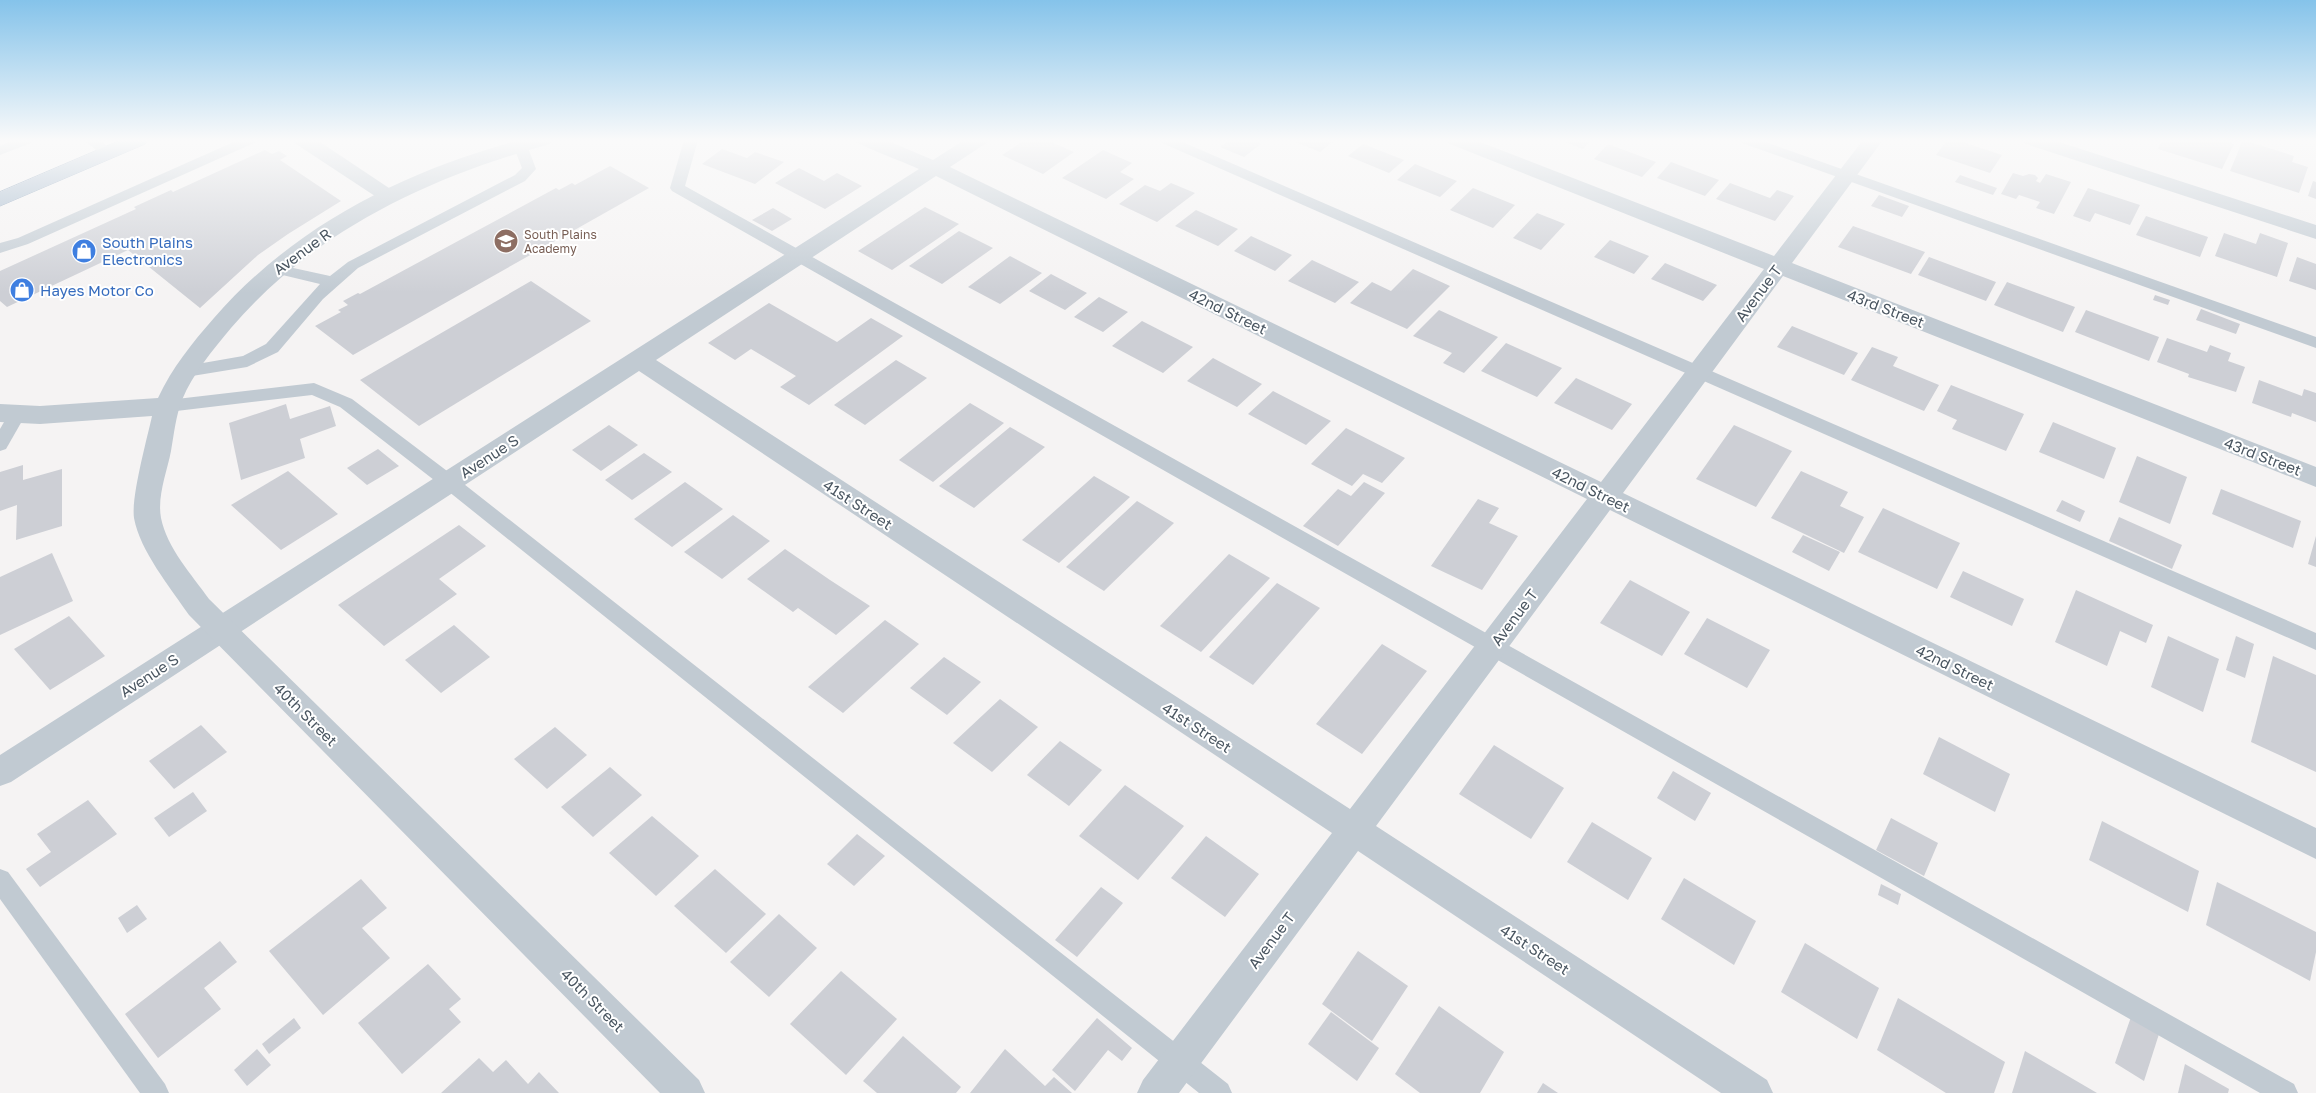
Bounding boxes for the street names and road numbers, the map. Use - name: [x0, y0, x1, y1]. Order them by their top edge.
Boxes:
- street label: Avenue R: [270, 224, 334, 278]
- street label: Avenue T: [1731, 261, 1785, 325]
- street label: 42nd Street: [1186, 284, 1270, 338]
- street label: 43rd Street: [1845, 285, 1927, 331]
- street label: Avenue S: [456, 430, 522, 482]
- street label: 43rd Street: [2222, 433, 2304, 479]
- street label: 42nd Street: [1549, 462, 1633, 516]
- street label: 41st Street: [820, 475, 896, 533]
- street label: Avenue T: [1487, 585, 1541, 649]
- street label: 42nd Street: [1913, 640, 1997, 694]
- street label: Avenue S: [116, 649, 182, 701]
- street label: 40th Street: [271, 679, 341, 749]
- street label: 41st Street: [1159, 698, 1235, 756]
- street label: Avenue T: [1244, 908, 1298, 972]
- street label: 41st Street: [1497, 920, 1573, 978]
- street label: 40th Street: [558, 965, 628, 1035]

